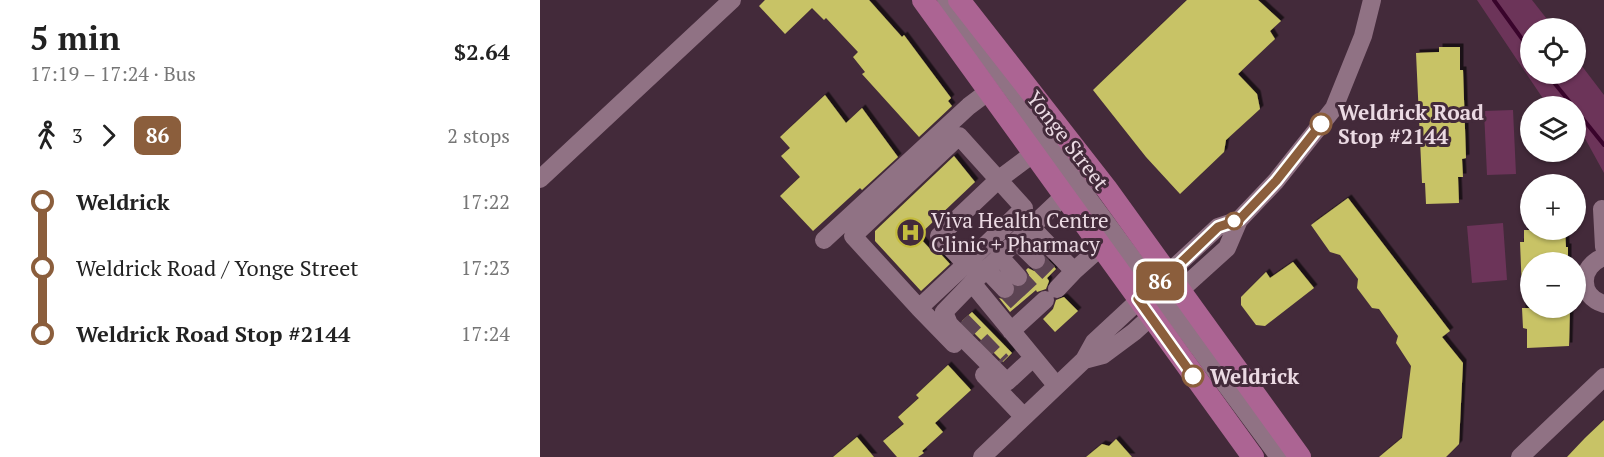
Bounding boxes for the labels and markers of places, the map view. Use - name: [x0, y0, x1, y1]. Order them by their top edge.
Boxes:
- place label: Weldrick Road Stop #2144: [1338, 98, 1484, 150]
- marker: Weldrick Road Stop #2144: [1310, 113, 1332, 135]
- place label: Viva Health Centre Clinic + Pharmacy: [931, 206, 1109, 258]
- unlabelled marker: [1225, 212, 1243, 230]
- hospital icon: Viva Health Centre Clinic + Pharmacy: [894, 216, 926, 248]
- place label: Weldrick: [1210, 362, 1300, 390]
- marker: Weldrick: [1182, 365, 1204, 387]

